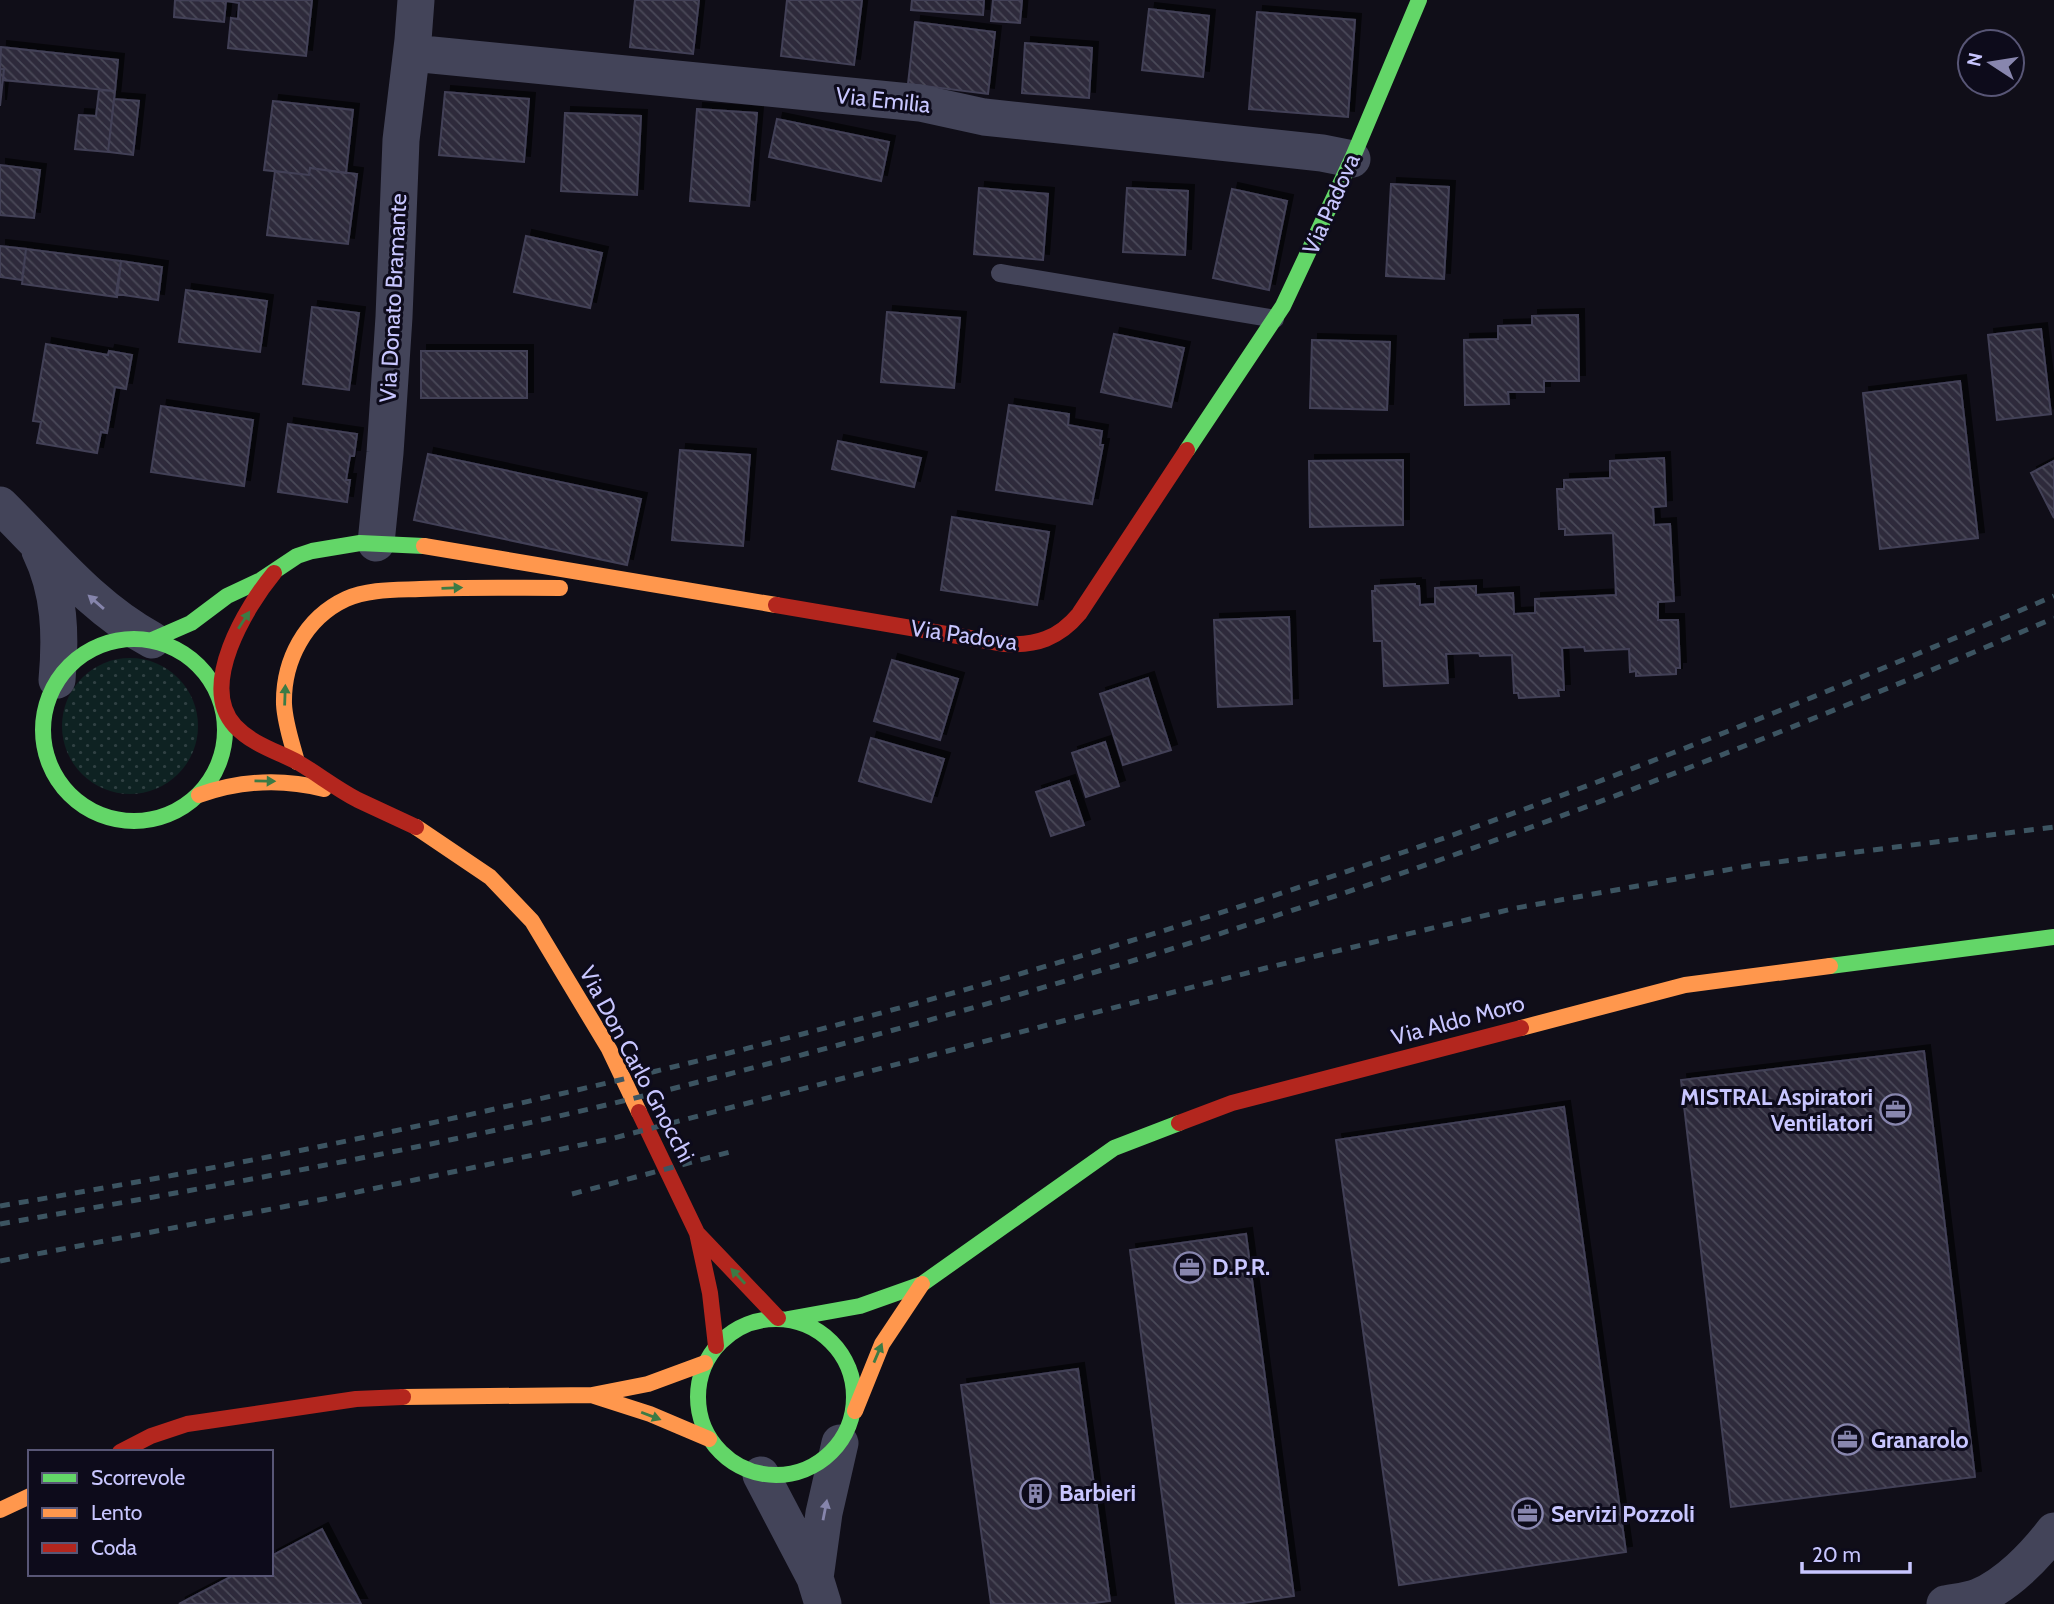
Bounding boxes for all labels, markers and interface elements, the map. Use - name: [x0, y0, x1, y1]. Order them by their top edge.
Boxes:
- north arrow: [1956, 28, 2026, 98]
- text: N: [1962, 51, 1988, 69]
- street label: Via Emilia: [834, 81, 932, 119]
- street label: Via Padova: [1296, 149, 1366, 259]
- street label: Via Donato Bramante: [374, 192, 412, 403]
- one-way arrow: [441, 583, 463, 594]
- one-way arrow: [87, 594, 105, 610]
- one-way arrow: [237, 610, 250, 629]
- street label: Via Padova: [909, 614, 1019, 656]
- one-way arrow: [279, 684, 290, 706]
- one-way arrow: [254, 775, 276, 787]
- street label: Via Don Carlo Gnocchi: [573, 961, 701, 1167]
- street label: Via Aldo Moro: [1388, 989, 1528, 1051]
- place label: MISTRAL Aspiratori Ventilatori: [1680, 1083, 1873, 1137]
- office icon: MISTRAL Aspiratori Ventilatori: [1879, 1093, 1913, 1127]
- office icon: D.P.R.: [1172, 1250, 1206, 1284]
- place label: D.P.R.: [1212, 1253, 1270, 1281]
- one-way arrow: [729, 1267, 746, 1284]
- one-way arrow: [872, 1343, 884, 1363]
- one-way arrow: [641, 1410, 662, 1421]
- office icon: Granarolo: [1831, 1423, 1865, 1457]
- place label: Granarolo: [1871, 1426, 1969, 1454]
- legend: [28, 1450, 273, 1576]
- text: Scorrevole: [91, 1465, 185, 1490]
- building icon: Barbieri: [1019, 1476, 1053, 1510]
- place label: Barbieri: [1059, 1479, 1136, 1507]
- office icon: Servizi Pozzoli: [1511, 1497, 1545, 1531]
- one-way arrow: [820, 1499, 831, 1521]
- text: Lento: [91, 1500, 142, 1525]
- place label: Servizi Pozzoli: [1551, 1500, 1695, 1528]
- scale bar: [1802, 1530, 1910, 1574]
- text: Coda: [91, 1535, 137, 1560]
- text: 20 m: [1812, 1542, 1861, 1567]

